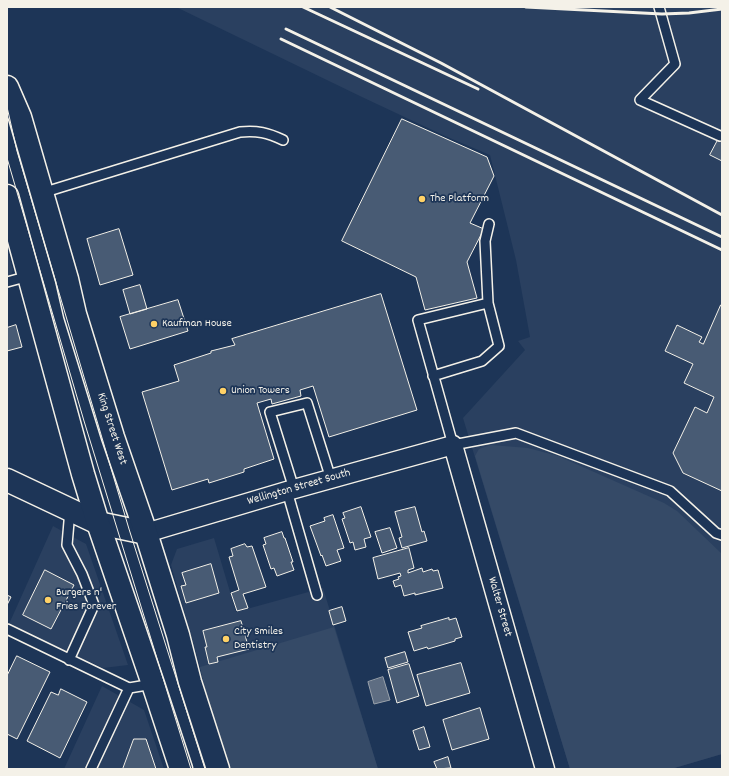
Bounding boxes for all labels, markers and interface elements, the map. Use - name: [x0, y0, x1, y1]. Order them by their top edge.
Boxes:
- place label: The Platform: [430, 192, 489, 206]
- marker: The Platform: [417, 194, 427, 204]
- place label: Kaufman House: [162, 317, 232, 331]
- marker: Kaufman House: [149, 319, 159, 329]
- place label: Union Towers: [231, 384, 290, 398]
- marker: Union Towers: [218, 386, 228, 396]
- street label: King Street West: [93, 391, 129, 467]
- street label: Wellington Street South: [246, 466, 352, 510]
- street label: Walter Street: [484, 575, 514, 639]
- place label: Burgers n' Fries Forever: [56, 586, 116, 614]
- marker: Burgers n' Fries Forever: [43, 595, 53, 605]
- place label: City Smiles Dentistry: [234, 625, 283, 653]
- marker: City Smiles Dentistry: [221, 634, 231, 644]

